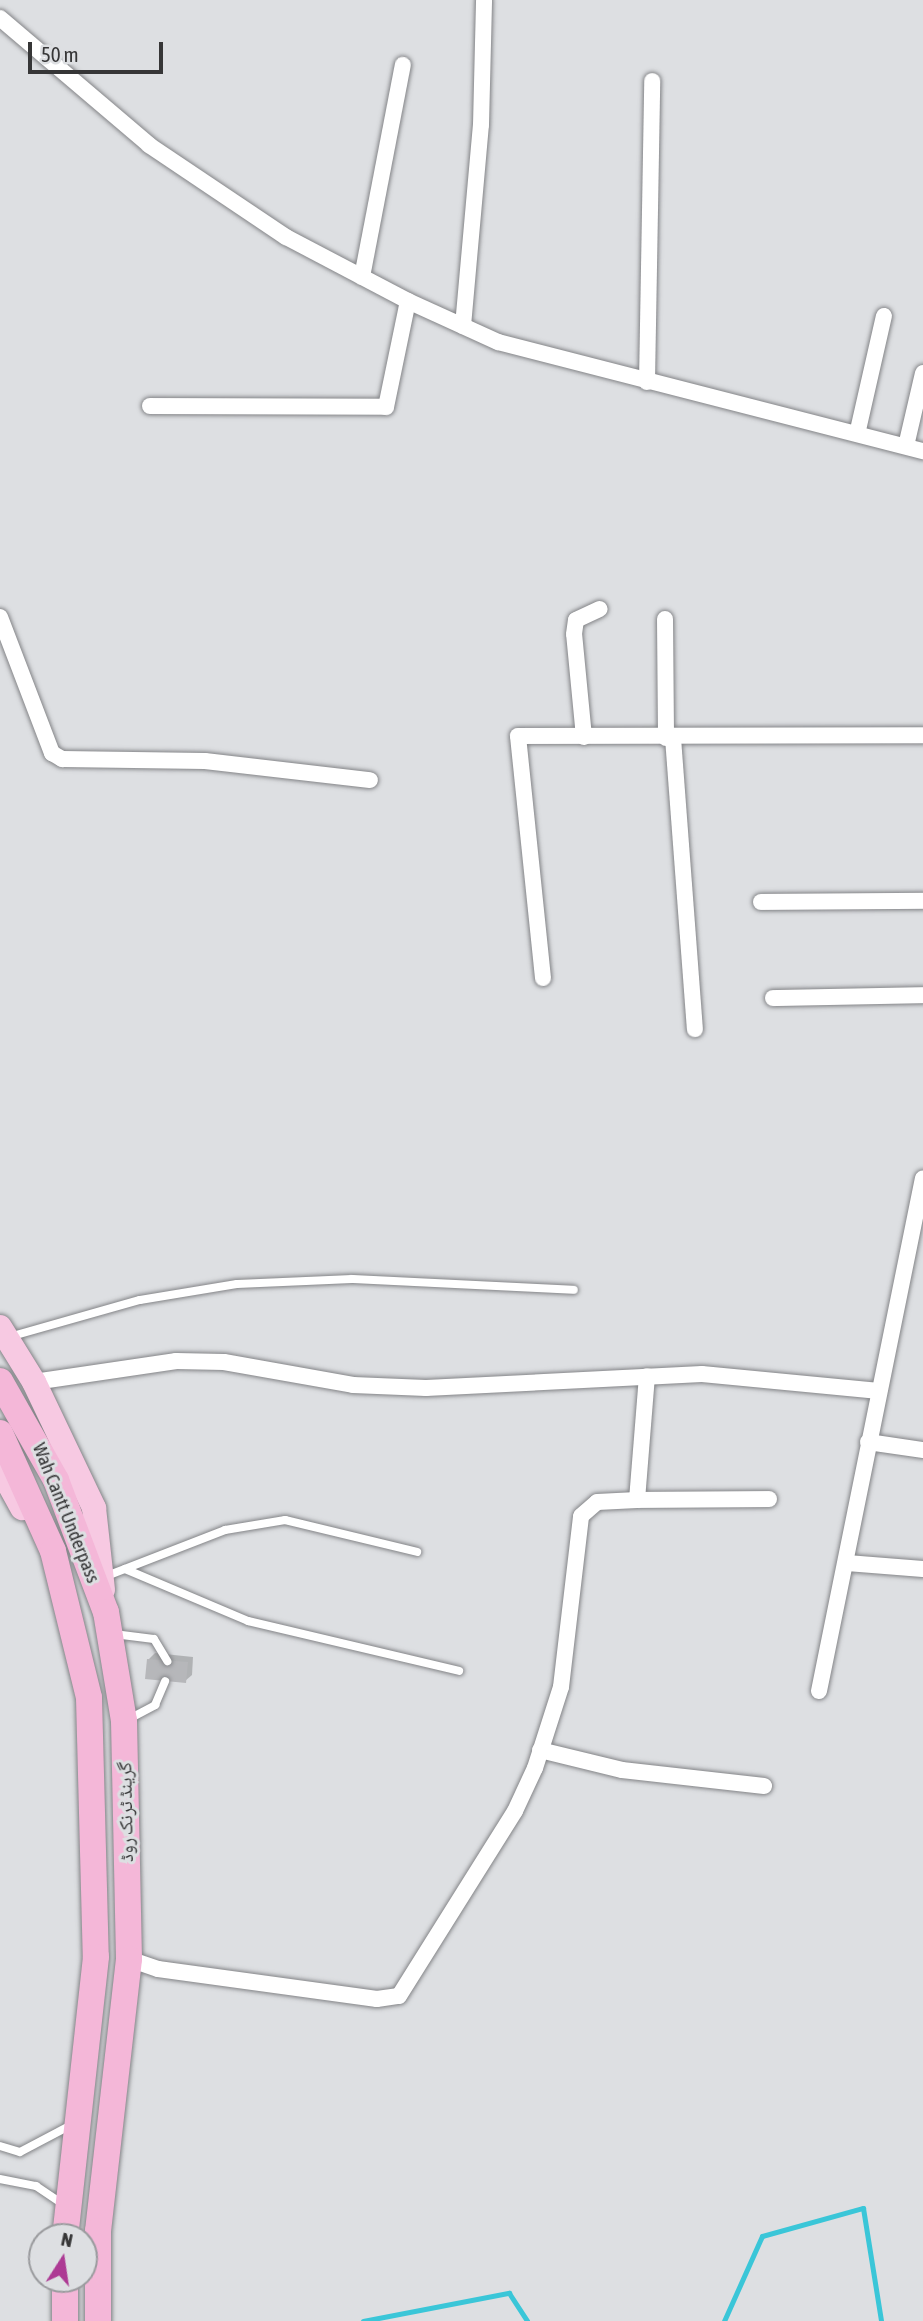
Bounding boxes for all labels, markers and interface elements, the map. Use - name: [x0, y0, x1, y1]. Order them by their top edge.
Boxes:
- scale bar: [32, 28, 166, 72]
- text: 50 m: [41, 42, 79, 66]
- street label: Wah Cantt Underpass: [28, 1440, 104, 1586]
- street label: گرینڈ ٹرنک روڈ: [114, 1762, 138, 1862]
- north arrow: [28, 2223, 98, 2293]
- text: N: [59, 2227, 75, 2251]

